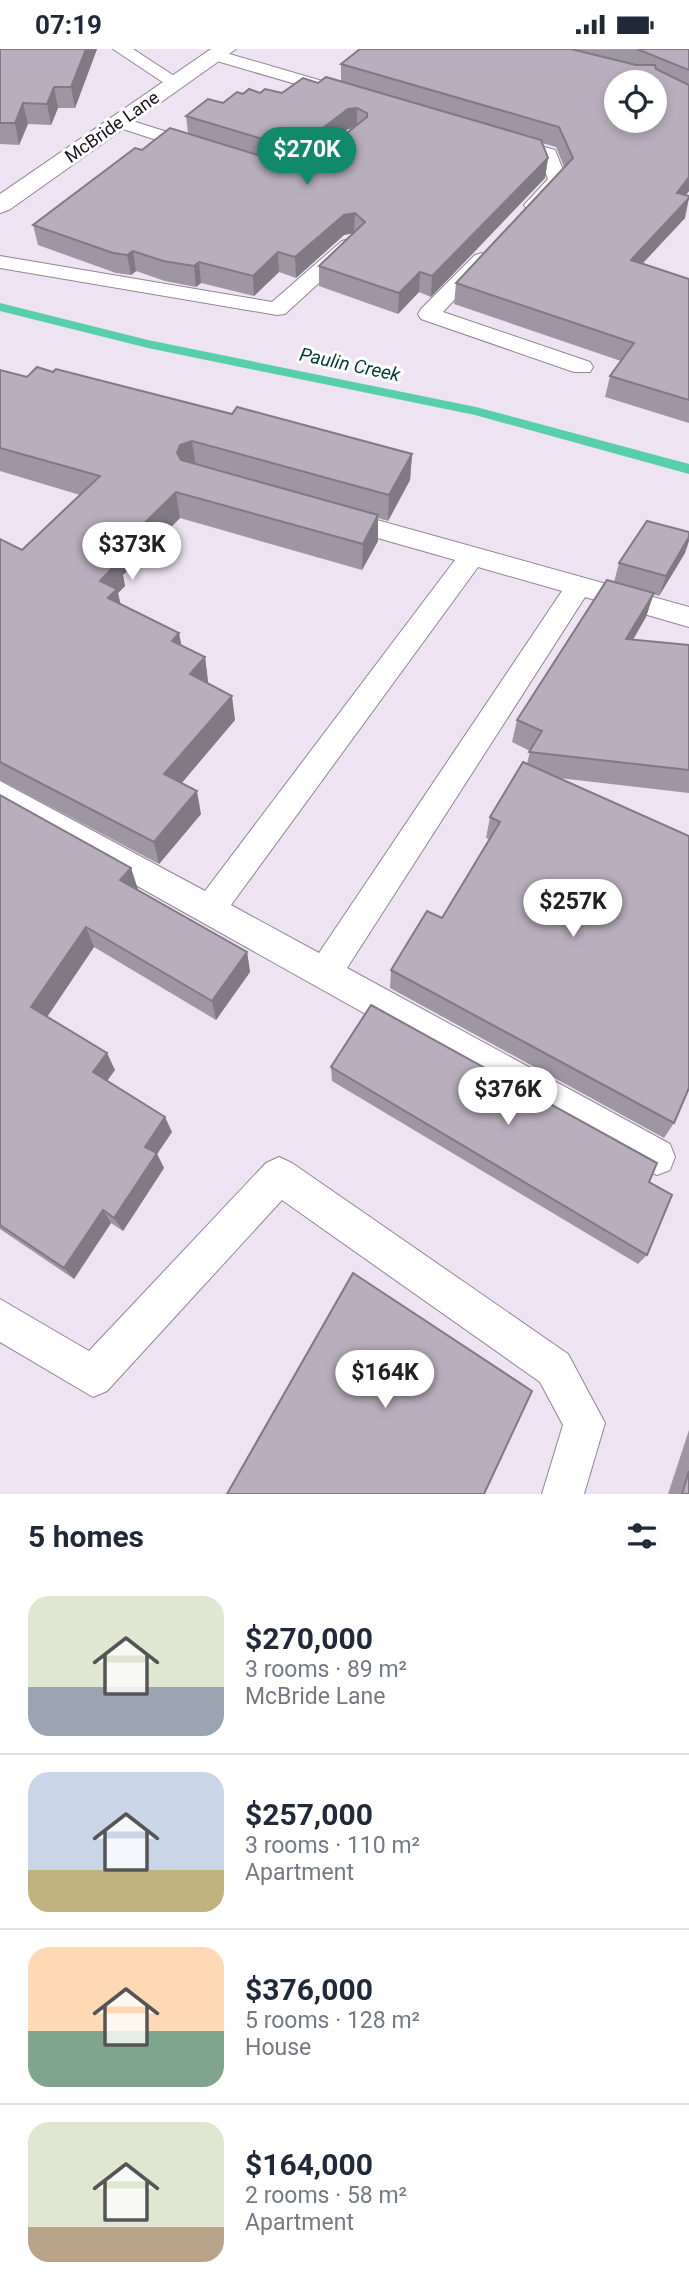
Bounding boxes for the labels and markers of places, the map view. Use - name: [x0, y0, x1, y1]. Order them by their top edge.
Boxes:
- pin: $270K: [258, 127, 356, 187]
- pin: $373K: [83, 523, 181, 582]
- pin: $257K: [524, 879, 622, 939]
- pin: $376K: [459, 1067, 557, 1127]
- pin: $164K: [336, 1351, 434, 1410]

